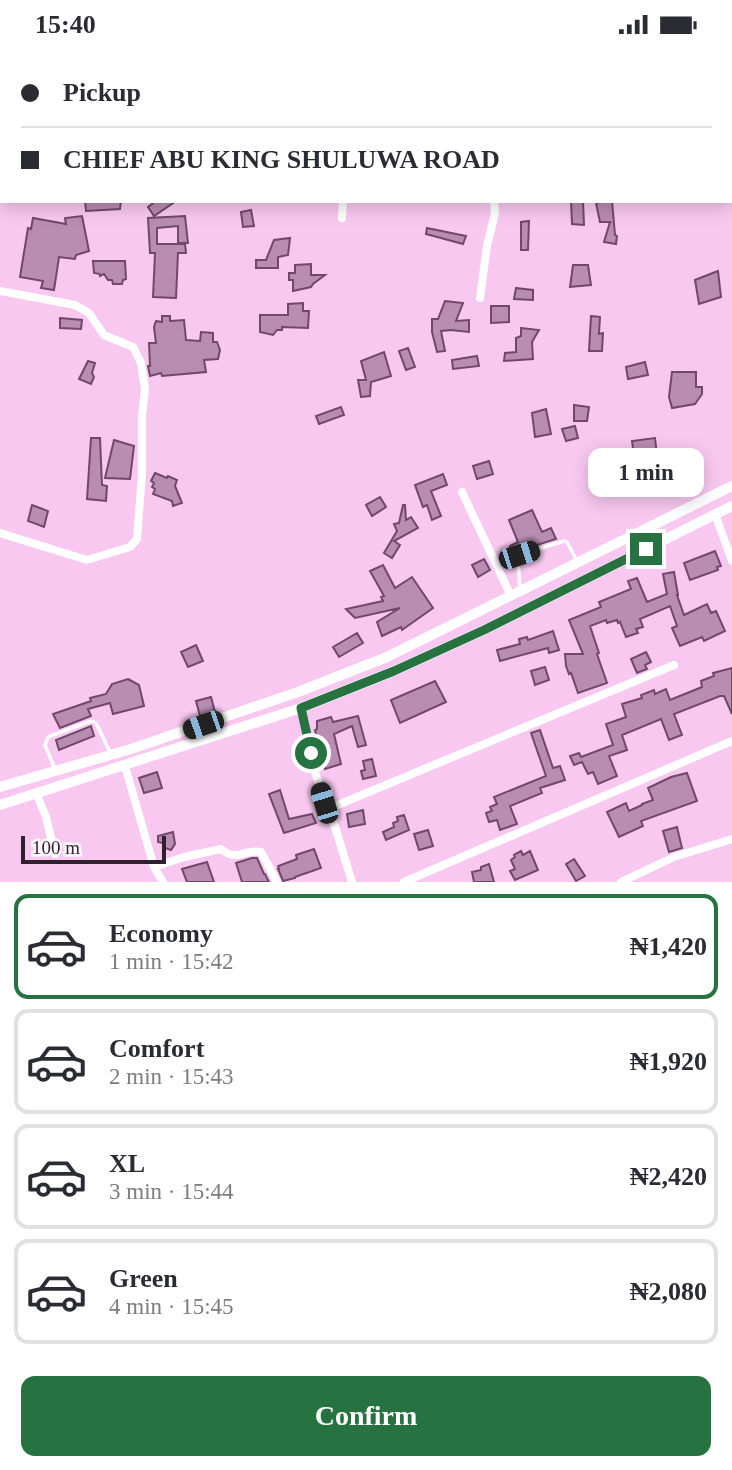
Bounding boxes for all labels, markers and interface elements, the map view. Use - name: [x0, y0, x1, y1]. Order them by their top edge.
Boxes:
- text: 15:40: [35, 10, 96, 39]
- text: Pickup: [63, 78, 141, 107]
- text: CHIEF ABU KING SHULUWA ROAD: [63, 145, 500, 174]
- callout: 1 min: [588, 447, 704, 497]
- text: 1 min: [618, 460, 674, 485]
- route end: [630, 533, 662, 565]
- car: [496, 539, 543, 571]
- car: [180, 708, 227, 742]
- route start: [295, 737, 327, 769]
- car: [308, 780, 341, 826]
- scale bar: [21, 833, 166, 865]
- text: 100 m: [32, 837, 80, 858]
- icon: car: [25, 915, 88, 978]
- text: Economy: [109, 919, 213, 948]
- text: ₦1,420: [630, 932, 707, 961]
- text: 1 min · 15:42: [109, 949, 234, 974]
- icon: car: [25, 1030, 88, 1093]
- text: Comfort: [109, 1034, 204, 1063]
- text: ₦1,920: [630, 1047, 707, 1076]
- text: 2 min · 15:43: [109, 1064, 234, 1089]
- icon: car: [25, 1145, 88, 1208]
- text: XL: [109, 1149, 145, 1178]
- text: ₦2,420: [630, 1162, 707, 1191]
- text: 3 min · 15:44: [109, 1179, 234, 1204]
- icon: car: [25, 1260, 88, 1323]
- text: Green: [109, 1264, 178, 1293]
- text: ₦2,080: [630, 1277, 707, 1306]
- text: 4 min · 15:45: [109, 1294, 234, 1319]
- button: Confirm: [21, 1376, 711, 1456]

